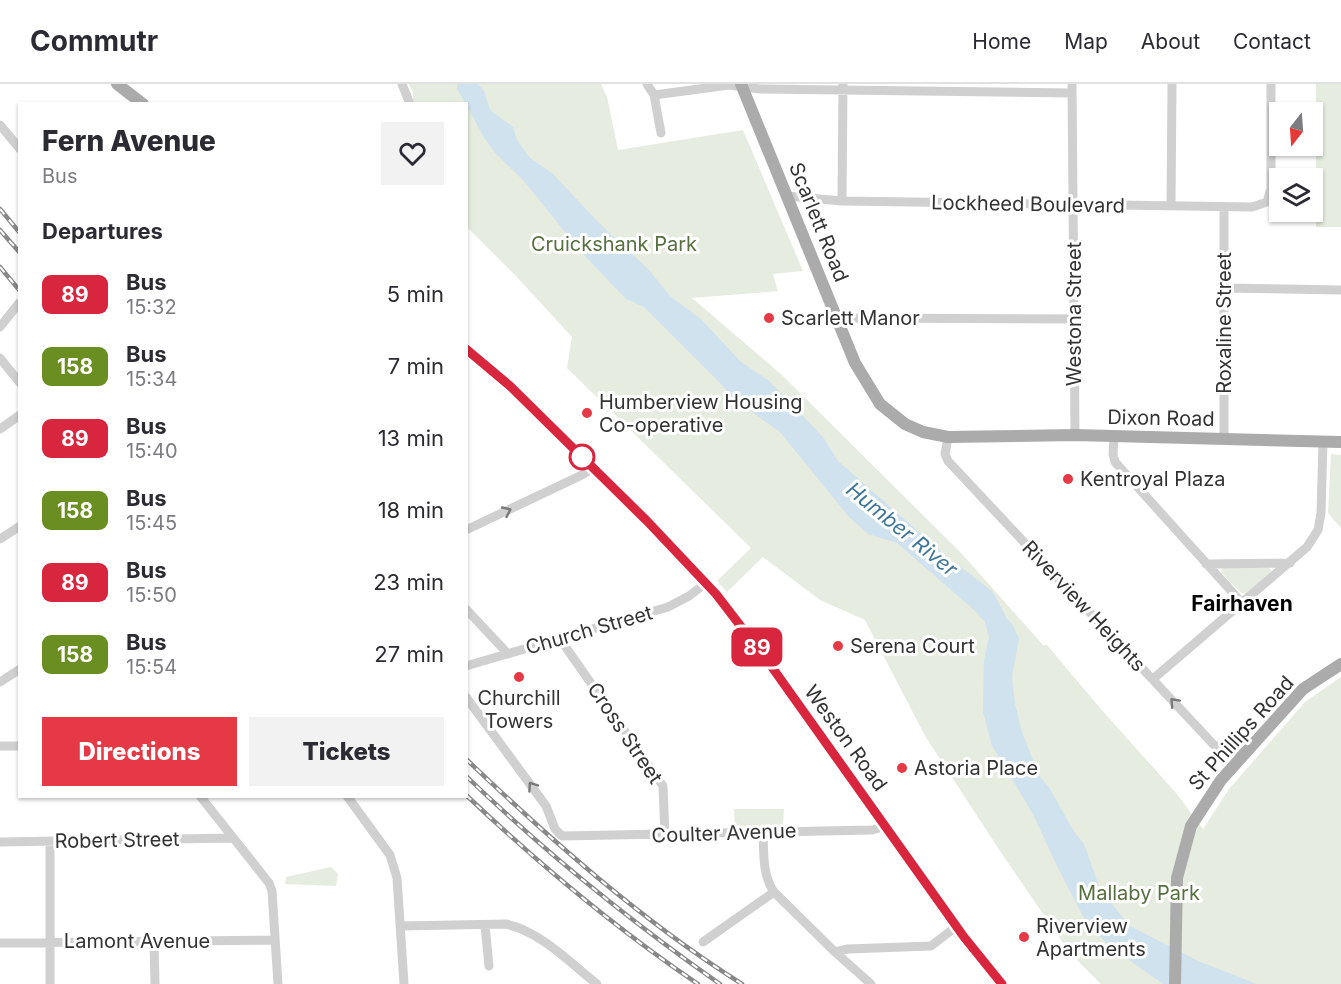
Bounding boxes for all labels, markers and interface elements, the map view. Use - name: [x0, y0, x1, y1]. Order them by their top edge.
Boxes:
- text: Commutr: [30, 24, 158, 58]
- text: Home: [972, 29, 1031, 54]
- text: Map: [1064, 29, 1108, 54]
- text: About: [1141, 29, 1200, 54]
- text: Contact: [1233, 29, 1311, 54]
- north arrow: [1269, 102, 1323, 156]
- map controls: [1269, 102, 1323, 222]
- button: heart: [381, 122, 444, 185]
- text: Fern Avenue: [42, 124, 216, 158]
- street label: Scarlett Road: [784, 159, 854, 285]
- text: Bus: [42, 164, 77, 188]
- button: layers: [1269, 168, 1323, 222]
- street label: Lockheed Boulevard: [931, 190, 1125, 218]
- text: Departures: [42, 218, 163, 244]
- park label: Cruickshank Park: [531, 232, 697, 256]
- street label: Westona Street: [1062, 241, 1086, 386]
- street label: Roxaline Street: [1212, 252, 1236, 394]
- text: Bus: [126, 269, 167, 295]
- text: 5 min: [387, 281, 444, 307]
- text: 89: [61, 282, 89, 307]
- text: 15:32: [126, 295, 177, 319]
- place label: Scarlett Manor: [781, 306, 920, 330]
- marker: Scarlett Manor: [762, 311, 776, 325]
- text: Bus: [126, 341, 167, 367]
- text: 7 min: [388, 353, 444, 379]
- text: 158: [57, 354, 93, 379]
- text: 15:34: [126, 367, 177, 391]
- place label: Humberview Housing Co-operative: [599, 390, 803, 437]
- street label: Dixon Road: [1107, 405, 1215, 431]
- marker: Humberview Housing Co-operative: [580, 406, 594, 420]
- text: Bus: [126, 413, 167, 439]
- text: 13 min: [378, 425, 444, 451]
- text: 89: [61, 426, 89, 451]
- text: 15:40: [126, 439, 178, 463]
- unlabelled marker: [569, 444, 595, 470]
- place label: Kentroyal Plaza: [1080, 467, 1225, 491]
- marker: Kentroyal Plaza: [1061, 472, 1075, 486]
- water label: Humber River: [842, 477, 963, 582]
- text: Bus: [126, 485, 167, 511]
- text: 18 min: [378, 497, 444, 523]
- text: 158: [57, 498, 93, 523]
- one-way arrow: [500, 507, 511, 519]
- text: 15:45: [126, 511, 177, 535]
- street label: Riverview Heights: [1017, 536, 1151, 676]
- text: Bus: [126, 557, 167, 583]
- text: 23 min: [373, 569, 444, 595]
- text: 89: [61, 570, 89, 595]
- text: 15:50: [126, 583, 177, 607]
- district label: Fairhaven: [1191, 591, 1293, 616]
- street label: Church Street: [523, 600, 656, 660]
- line badge: 89: [730, 628, 784, 666]
- text: Bus: [126, 629, 167, 655]
- place label: Serena Court: [850, 634, 975, 658]
- text: 89: [743, 635, 771, 660]
- marker: Serena Court: [831, 639, 845, 653]
- text: 27 min: [374, 641, 444, 667]
- text: 158: [57, 642, 93, 667]
- text: 15:54: [126, 655, 177, 679]
- marker: Churchill Towers: [512, 670, 526, 684]
- street label: St Phillips Road: [1183, 671, 1299, 795]
- street label: Cross Street: [582, 678, 668, 789]
- street label: Weston Road: [800, 680, 892, 796]
- place label: Churchill Towers: [477, 686, 561, 733]
- one-way arrow: [1170, 698, 1181, 709]
- button: Directions: [42, 717, 237, 786]
- button: Tickets: [249, 717, 444, 786]
- place label: Astoria Place: [914, 756, 1038, 780]
- marker: Astoria Place: [895, 761, 909, 775]
- one-way arrow: [528, 782, 539, 793]
- street label: Coulter Avenue: [651, 818, 797, 848]
- street label: Robert Street: [54, 827, 180, 853]
- park label: Mallaby Park: [1078, 881, 1200, 905]
- place label: Riverview Apartments: [1036, 914, 1146, 961]
- street label: Lamont Avenue: [64, 929, 210, 953]
- marker: Riverview Apartments: [1017, 930, 1031, 944]

